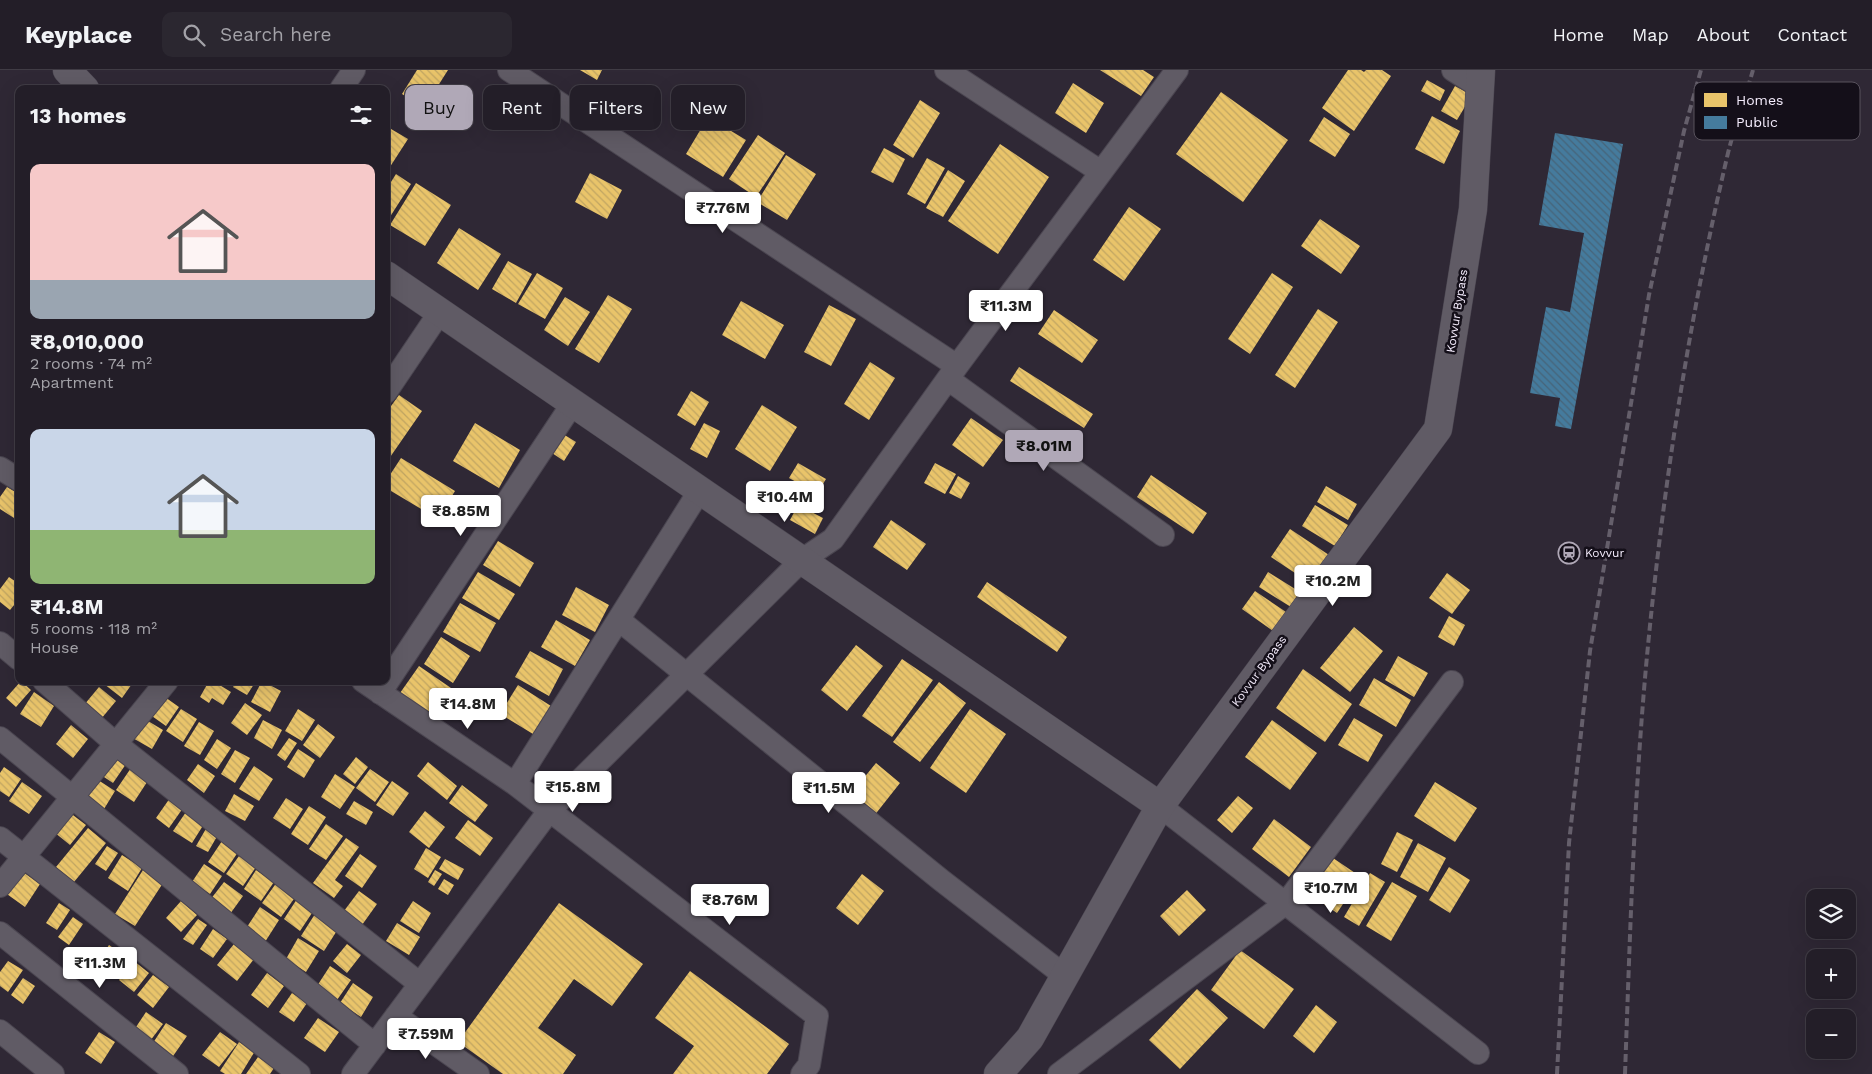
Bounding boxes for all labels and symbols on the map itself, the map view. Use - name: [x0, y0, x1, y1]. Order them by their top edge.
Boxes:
- legend: [1694, 82, 1860, 140]
- text: Homes: [1736, 92, 1783, 108]
- text: Public: [1736, 114, 1778, 130]
- pin: ₹7.76M: [682, 191, 764, 234]
- street label: Kovvur Bypass: [1444, 268, 1470, 354]
- pin: ₹11.3M: [965, 290, 1047, 332]
- pin: ₹8.01M: [1003, 430, 1085, 472]
- pin: ₹10.4M: [744, 480, 826, 523]
- pin: ₹8.85M: [420, 494, 502, 537]
- station icon: Kovvur: [1557, 541, 1581, 565]
- place label: Kovvur: [1585, 546, 1624, 560]
- pin: ₹10.2M: [1292, 564, 1374, 607]
- street label: Kovvur Bypass: [1229, 633, 1289, 709]
- pin: ₹14.8M: [427, 688, 509, 730]
- pin: ₹15.8M: [532, 770, 614, 813]
- pin: ₹11.5M: [788, 772, 870, 814]
- pin: ₹10.7M: [1290, 872, 1372, 914]
- pin: ₹8.76M: [689, 884, 771, 926]
- pin: ₹11.3M: [59, 946, 141, 989]
- pin: ₹7.59M: [385, 1018, 467, 1060]

